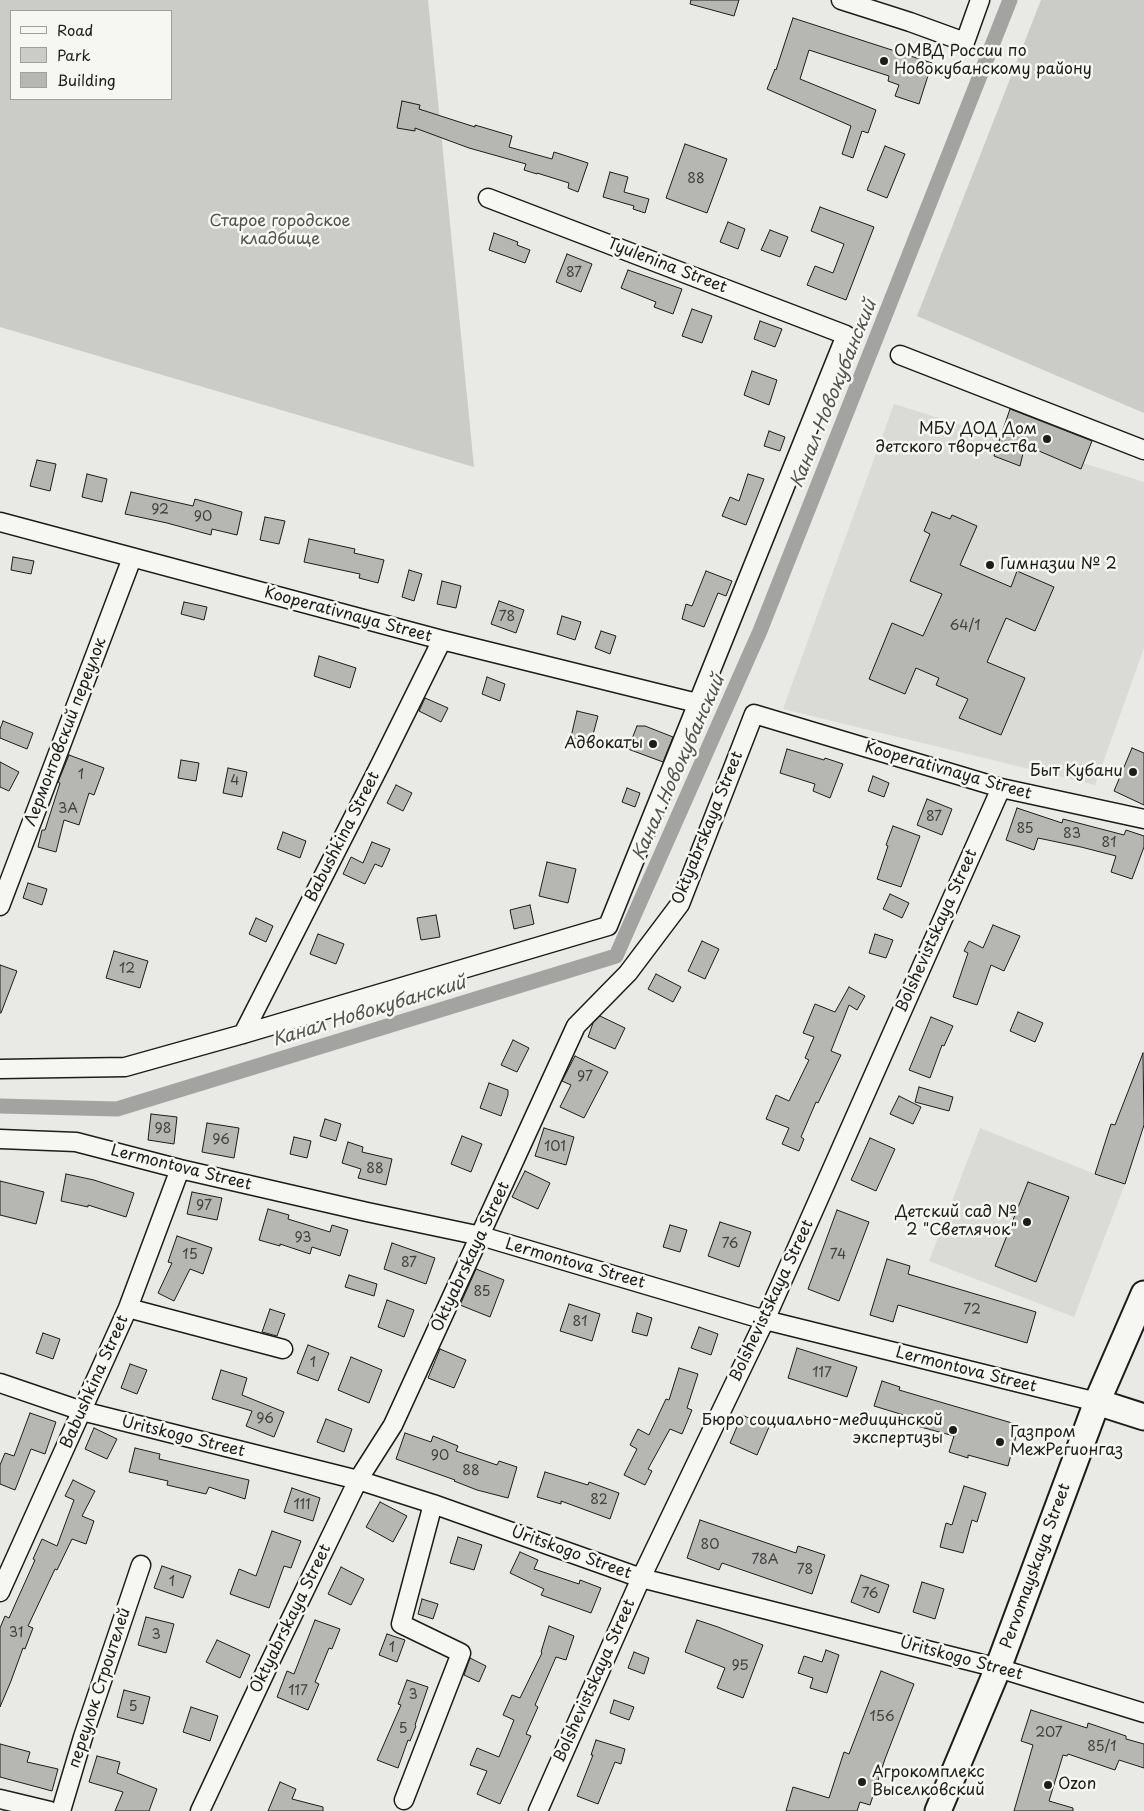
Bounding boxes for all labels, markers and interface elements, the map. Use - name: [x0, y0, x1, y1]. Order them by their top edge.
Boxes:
- legend: [10, 10, 172, 100]
- text: Road: [57, 18, 93, 41]
- place label: ОМВД России по Новокубанскому району: [894, 42, 1092, 80]
- text: Park: [57, 43, 91, 66]
- marker: ОМВД России по Новокубанскому району: [878, 55, 890, 67]
- text: Building: [57, 68, 116, 91]
- house number: 88: [687, 171, 705, 187]
- park label: Старое городское кладбище: [209, 212, 351, 250]
- street label: Tyulenina Street: [605, 234, 729, 298]
- house number: 87: [566, 265, 582, 281]
- water label: Канал Новокубанский: [786, 297, 882, 491]
- place label: МБУ ДОД Дом детского творчества: [875, 420, 1037, 458]
- marker: МБУ ДОД Дом детского творчества: [1041, 433, 1053, 445]
- house number: 92: [151, 502, 169, 518]
- house number: 90: [194, 509, 212, 525]
- place label: Гимназии № 2: [1000, 555, 1117, 575]
- marker: Гимназии № 2: [984, 559, 996, 571]
- street label: Kooperativnaya Street: [262, 583, 434, 647]
- house number: 78: [499, 609, 515, 625]
- house number: 64/1: [949, 618, 981, 634]
- street label: Лермонтовский переулок: [21, 635, 111, 829]
- water label: Канал Новокубанский: [628, 672, 730, 864]
- place label: Адвокаты: [564, 734, 643, 754]
- marker: Адвокаты: [647, 738, 659, 750]
- street label: Kooperativnaya Street: [862, 738, 1034, 804]
- street label: Oktyabrskaya Street: [668, 749, 748, 907]
- place label: Быт Кубани: [1030, 762, 1123, 782]
- marker: Быт Кубани: [1127, 766, 1139, 778]
- house number: 1: [78, 767, 84, 783]
- street label: Babushkina Street: [302, 769, 384, 905]
- house number: 4: [230, 773, 240, 789]
- house number: 3А: [58, 801, 78, 817]
- house number: 87: [926, 809, 942, 825]
- house number: 85: [1016, 821, 1034, 837]
- house number: 83: [1063, 826, 1081, 842]
- house number: 81: [1102, 835, 1116, 851]
- street label: Bolshevistskaya Street: [892, 846, 982, 1016]
- house number: 12: [119, 961, 135, 977]
- water label: Канал Новокубанский: [270, 972, 468, 1052]
- house number: 97: [577, 1069, 593, 1085]
- house number: 98: [155, 1121, 171, 1137]
- house number: 96: [212, 1132, 230, 1148]
- house number: 101: [544, 1139, 566, 1155]
- street label: Lermontova Street: [109, 1141, 253, 1195]
- house number: 88: [366, 1161, 384, 1177]
- street label: Oktyabrskaya Street: [428, 1179, 514, 1335]
- house number: 97: [196, 1198, 212, 1214]
- place label: Детский сад № 2 "Светлячок": [895, 1203, 1017, 1241]
- marker: Детский сад № 2 "Светлячок": [1021, 1216, 1033, 1228]
- street label: Bolshevistskaya Street: [726, 1217, 818, 1385]
- house number: 93: [294, 1230, 312, 1246]
- street label: Lermontova Street: [503, 1235, 647, 1293]
- house number: 76: [722, 1236, 738, 1252]
- house number: 15: [182, 1247, 198, 1263]
- house number: 74: [830, 1247, 846, 1263]
- house number: 87: [401, 1255, 417, 1271]
- house number: 85: [473, 1284, 491, 1300]
- house number: 72: [963, 1302, 981, 1318]
- street label: Babushkina Street: [57, 1312, 133, 1452]
- house number: 81: [573, 1314, 587, 1330]
- street label: Lermontova Street: [894, 1343, 1038, 1397]
- house number: 1: [310, 1355, 316, 1371]
- house number: 117: [812, 1365, 832, 1381]
- house number: 96: [256, 1411, 274, 1427]
- place label: Бюро социально-медицинской экспертизы: [702, 1411, 943, 1449]
- street label: Uritskogo Street: [119, 1412, 247, 1462]
- place label: Газпром МежРегионгаз: [1010, 1423, 1123, 1461]
- marker: Бюро социально-медицинской экспертизы: [947, 1424, 959, 1436]
- marker: Газпром МежРегионгаз: [994, 1436, 1006, 1448]
- house number: 90: [431, 1448, 449, 1464]
- house number: 88: [462, 1463, 480, 1479]
- street label: Pervomayskaya Street: [997, 1481, 1075, 1651]
- house number: 82: [590, 1492, 608, 1508]
- house number: 111: [293, 1497, 311, 1513]
- street label: Uritskogo Street: [508, 1522, 634, 1584]
- house number: 80: [701, 1537, 719, 1553]
- street label: Oktyabrskaya Street: [247, 1541, 335, 1697]
- house number: 78А: [751, 1552, 779, 1568]
- house number: 78: [797, 1562, 813, 1578]
- house number: 1: [169, 1574, 175, 1590]
- house number: 76: [862, 1586, 878, 1602]
- street label: Bolshevistskaya Street: [550, 1596, 640, 1766]
- street label: переулок Строителей: [65, 1605, 135, 1771]
- house number: 31: [9, 1625, 23, 1641]
- house number: 3: [151, 1627, 161, 1643]
- street label: Uritskogo Street: [897, 1633, 1025, 1685]
- house number: 1: [389, 1640, 395, 1656]
- house number: 95: [731, 1658, 749, 1674]
- house number: 117: [288, 1683, 308, 1699]
- house number: 3: [408, 1687, 418, 1703]
- house number: 5: [128, 1699, 138, 1715]
- house number: 156: [869, 1709, 895, 1725]
- house number: 5: [398, 1721, 408, 1737]
- house number: 207: [1035, 1725, 1063, 1741]
- house number: 85/1: [1087, 1739, 1117, 1755]
- place label: Агрокомплекс Выселковский: [872, 1763, 985, 1801]
- place label: Ozon: [1058, 1775, 1096, 1795]
- marker: Агрокомплекс Выселковский: [856, 1776, 868, 1788]
- marker: Ozon: [1042, 1779, 1054, 1791]

